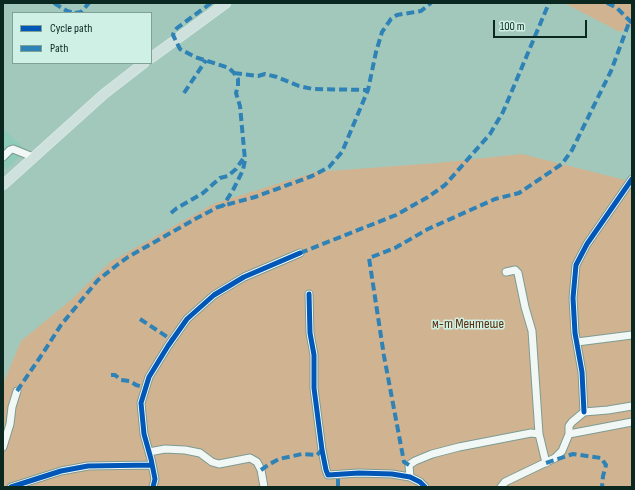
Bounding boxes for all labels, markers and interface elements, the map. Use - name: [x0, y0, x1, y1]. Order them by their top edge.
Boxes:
- legend: [12, 12, 152, 64]
- scale bar: [495, 12, 589, 38]
- text: 100 m: [500, 19, 525, 34]
- text: Cycle path: [50, 21, 92, 36]
- text: Path: [50, 41, 68, 56]
- park label: м-т Ментeше: [432, 316, 504, 332]

